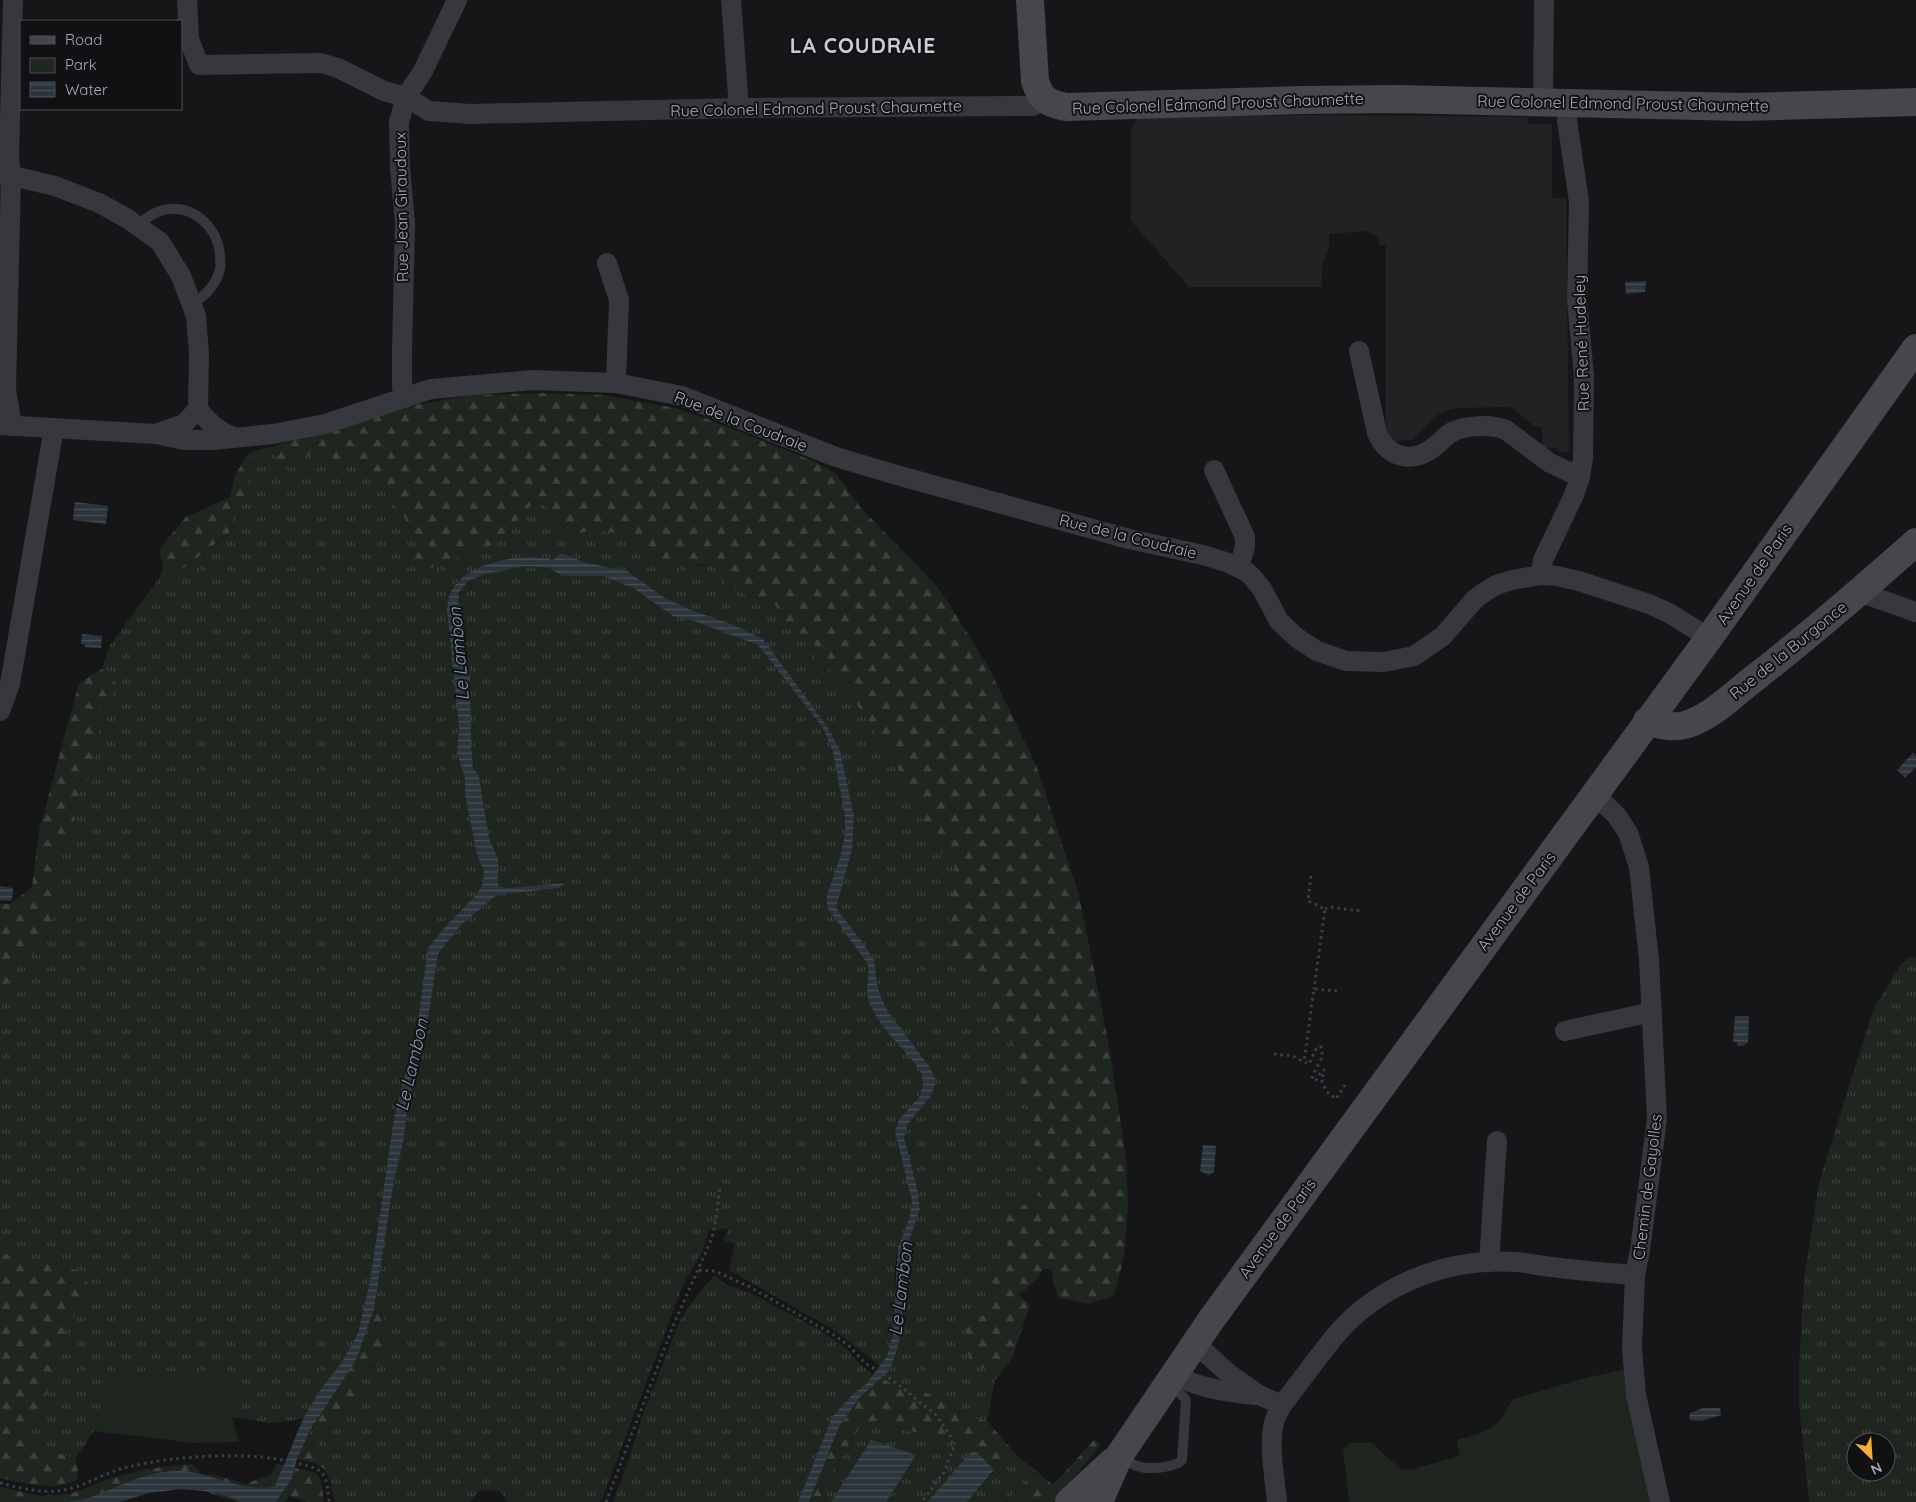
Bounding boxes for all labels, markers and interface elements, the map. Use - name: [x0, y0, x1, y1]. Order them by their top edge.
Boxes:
- legend: [20, 20, 182, 110]
- text: Road: [65, 30, 102, 49]
- district label: LA COUDRAIE: [790, 32, 936, 58]
- text: Park: [65, 55, 97, 74]
- text: Water: [65, 80, 108, 99]
- street label: Rue Colonel Edmond Proust Chaumette: [1072, 88, 1364, 118]
- street label: Rue Colonel Edmond Proust Chaumette: [1477, 90, 1769, 116]
- street label: Rue Colonel Edmond Proust Chaumette: [670, 95, 962, 121]
- street label: Rue Jean Giraudoux: [390, 132, 412, 282]
- street label: Rue René Hudeley: [1569, 275, 1593, 411]
- street label: Rue de la Coudraie: [672, 386, 810, 456]
- street label: Rue de la Coudraie: [1057, 509, 1199, 563]
- street label: Avenue de Paris: [1712, 520, 1796, 628]
- street label: Rue de la Burgonce: [1725, 597, 1851, 703]
- water label: Le Lambon: [443, 606, 474, 702]
- street label: Avenue de Paris: [1472, 848, 1560, 954]
- water label: Le Lambon: [390, 1016, 433, 1113]
- street label: Chemin de Gayolles: [1628, 1113, 1666, 1261]
- street label: Avenue de Paris: [1234, 1174, 1320, 1282]
- water label: Le Lambon: [883, 1240, 918, 1337]
- north arrow: [1846, 1432, 1896, 1482]
- text: N: [1868, 1458, 1885, 1479]

